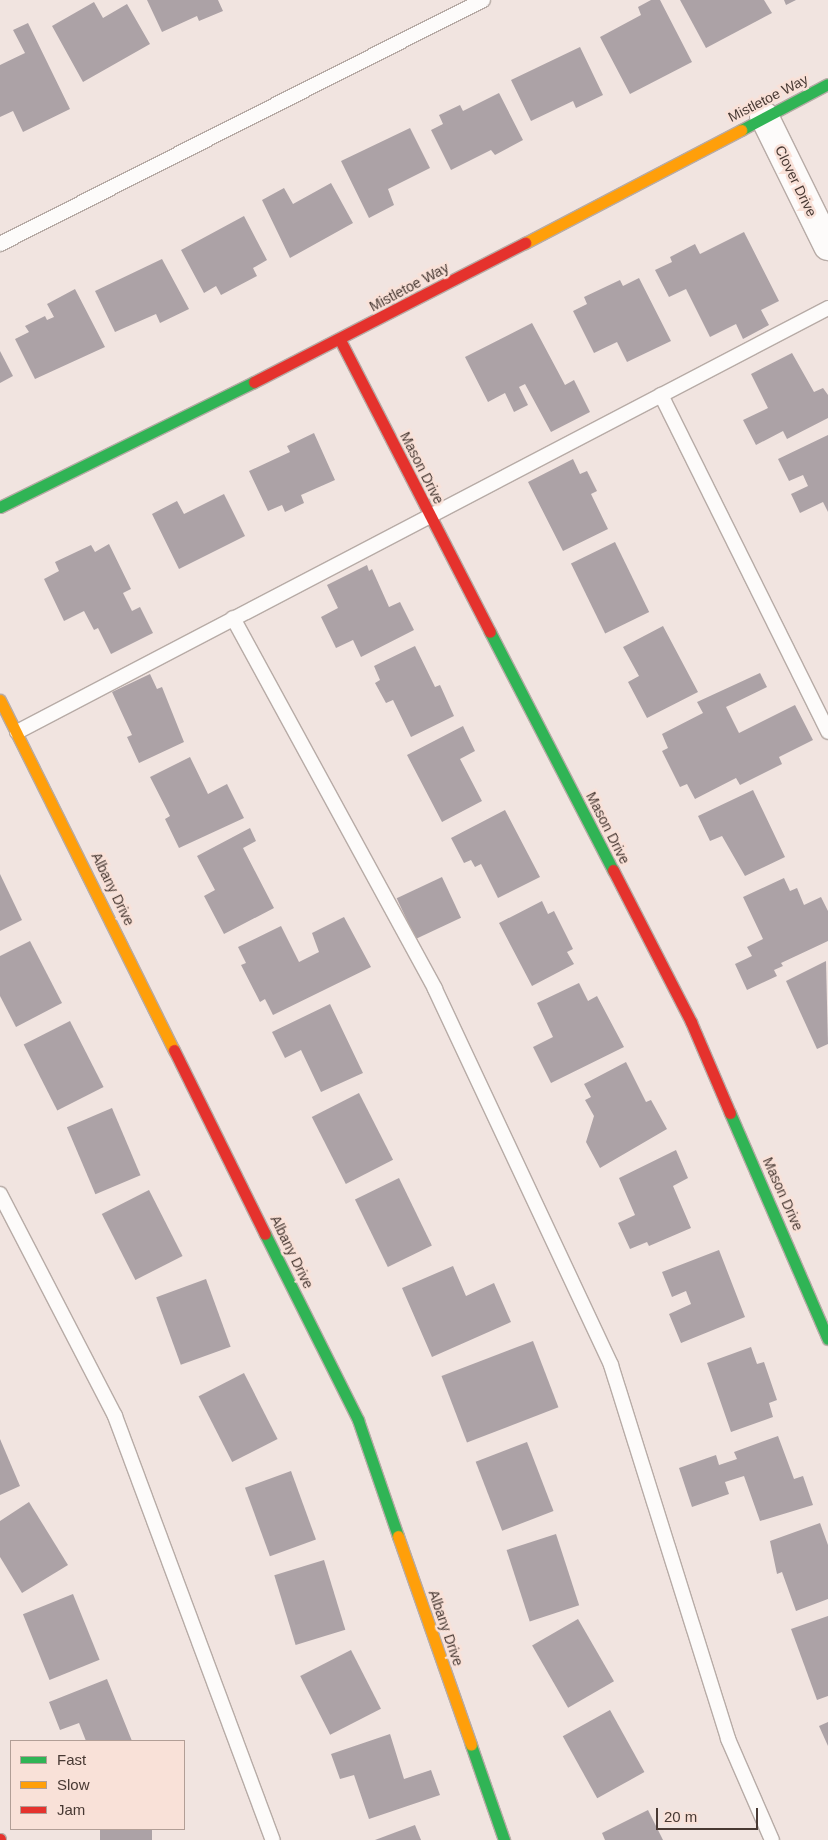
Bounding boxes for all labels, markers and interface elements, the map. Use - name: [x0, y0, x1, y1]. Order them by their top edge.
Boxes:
- street label: Mistletoe Way: [725, 71, 811, 125]
- street label: Clover Drive: [772, 143, 820, 219]
- street label: Mistletoe Way: [366, 259, 452, 315]
- street label: Mason Drive: [397, 429, 447, 507]
- street label: Mason Drive: [583, 789, 633, 867]
- street label: Albany Drive: [88, 850, 138, 928]
- street label: Mason Drive: [759, 1155, 807, 1233]
- street label: Albany Drive: [267, 1213, 317, 1291]
- street label: Albany Drive: [425, 1588, 467, 1668]
- legend: [10, 1740, 185, 1830]
- text: Fast: [57, 1751, 86, 1768]
- text: Slow: [57, 1776, 90, 1793]
- scale bar: [658, 1798, 760, 1830]
- text: Jam: [57, 1801, 85, 1818]
- text: 20 m: [664, 1808, 697, 1825]

